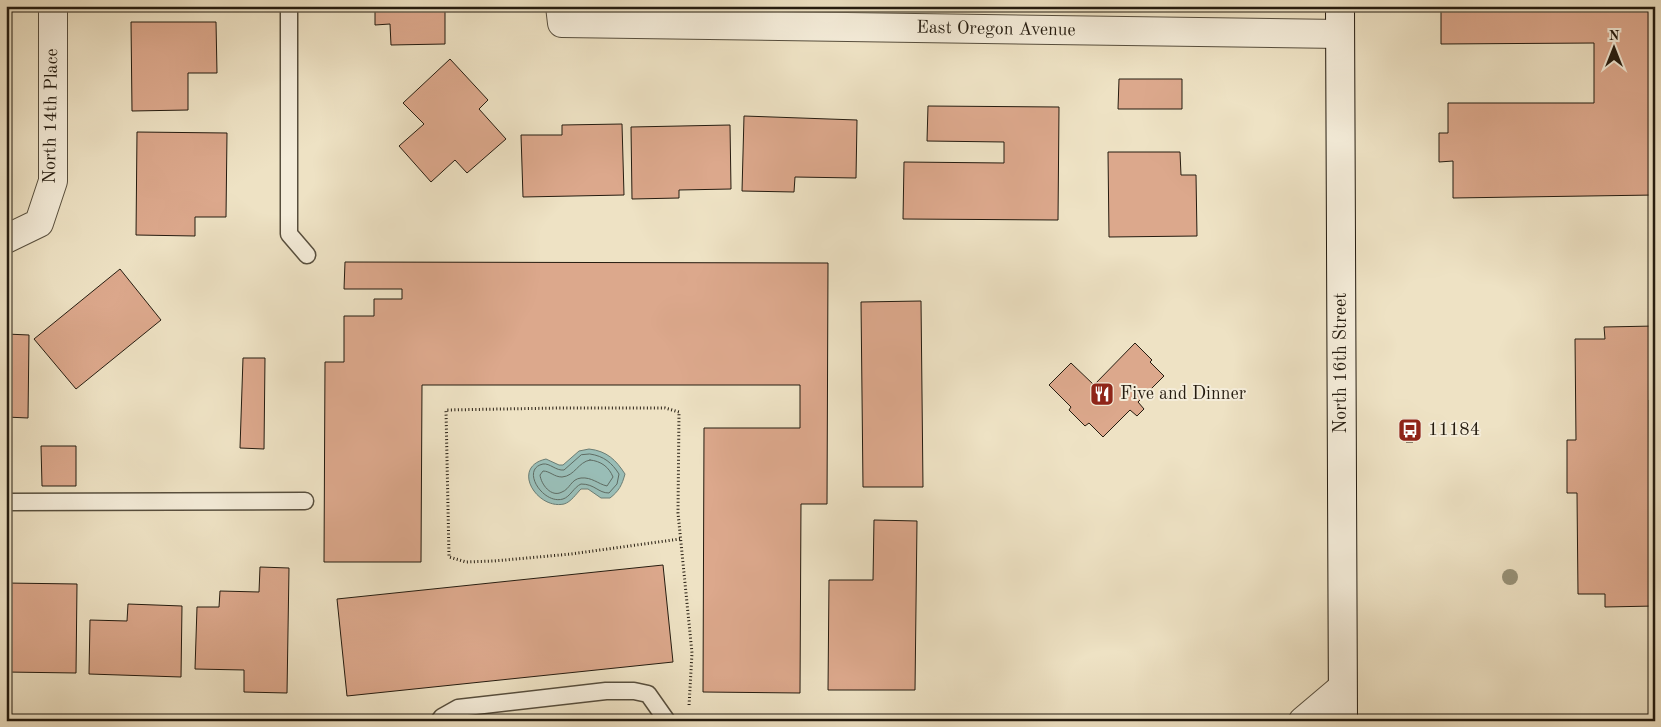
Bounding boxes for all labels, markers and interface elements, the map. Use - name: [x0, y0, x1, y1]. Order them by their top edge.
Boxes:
- street label: East Oregon Avenue: [916, 19, 1076, 39]
- north arrow: [1588, 22, 1638, 72]
- text: N: [1609, 29, 1620, 43]
- street label: North 14th Place: [41, 48, 61, 184]
- street label: North 16th Street: [1332, 292, 1350, 434]
- restaurant icon: Five and Dinner: [1089, 381, 1115, 407]
- place label: Five and Dinner: [1120, 385, 1247, 403]
- bus stop icon: 11184: [1397, 417, 1423, 443]
- place label: 11184: [1428, 421, 1480, 439]

